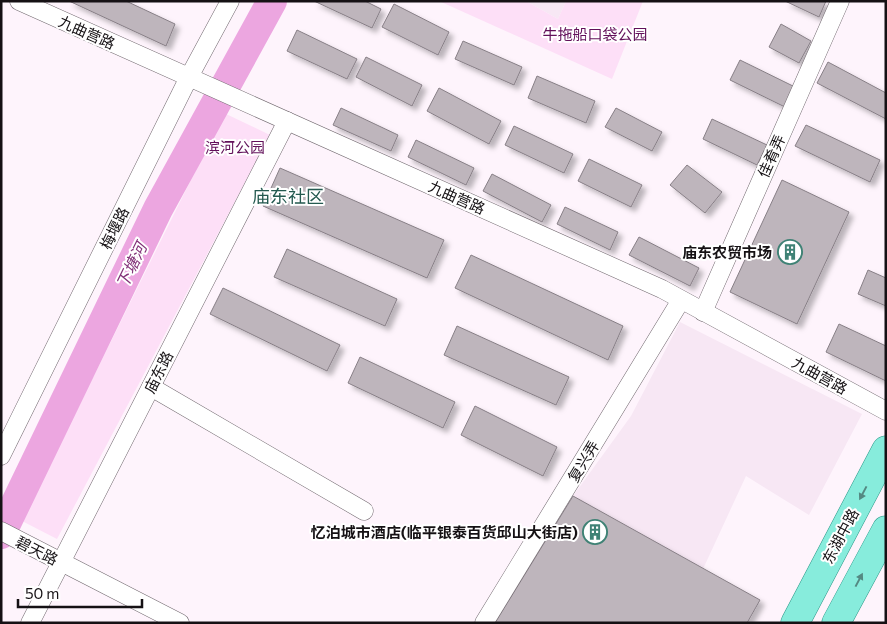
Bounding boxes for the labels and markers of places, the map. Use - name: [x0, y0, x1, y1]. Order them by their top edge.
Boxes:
- building icon: 庙东农贸市场: [777, 239, 803, 265]
- place label: 庙东农贸市场: [682, 243, 772, 261]
- building icon: 忆泊城市酒店(临平银泰百货邱山大街店): [582, 519, 608, 545]
- place label: 忆泊城市酒店(临平银泰百货邱山大街店): [311, 523, 578, 541]

